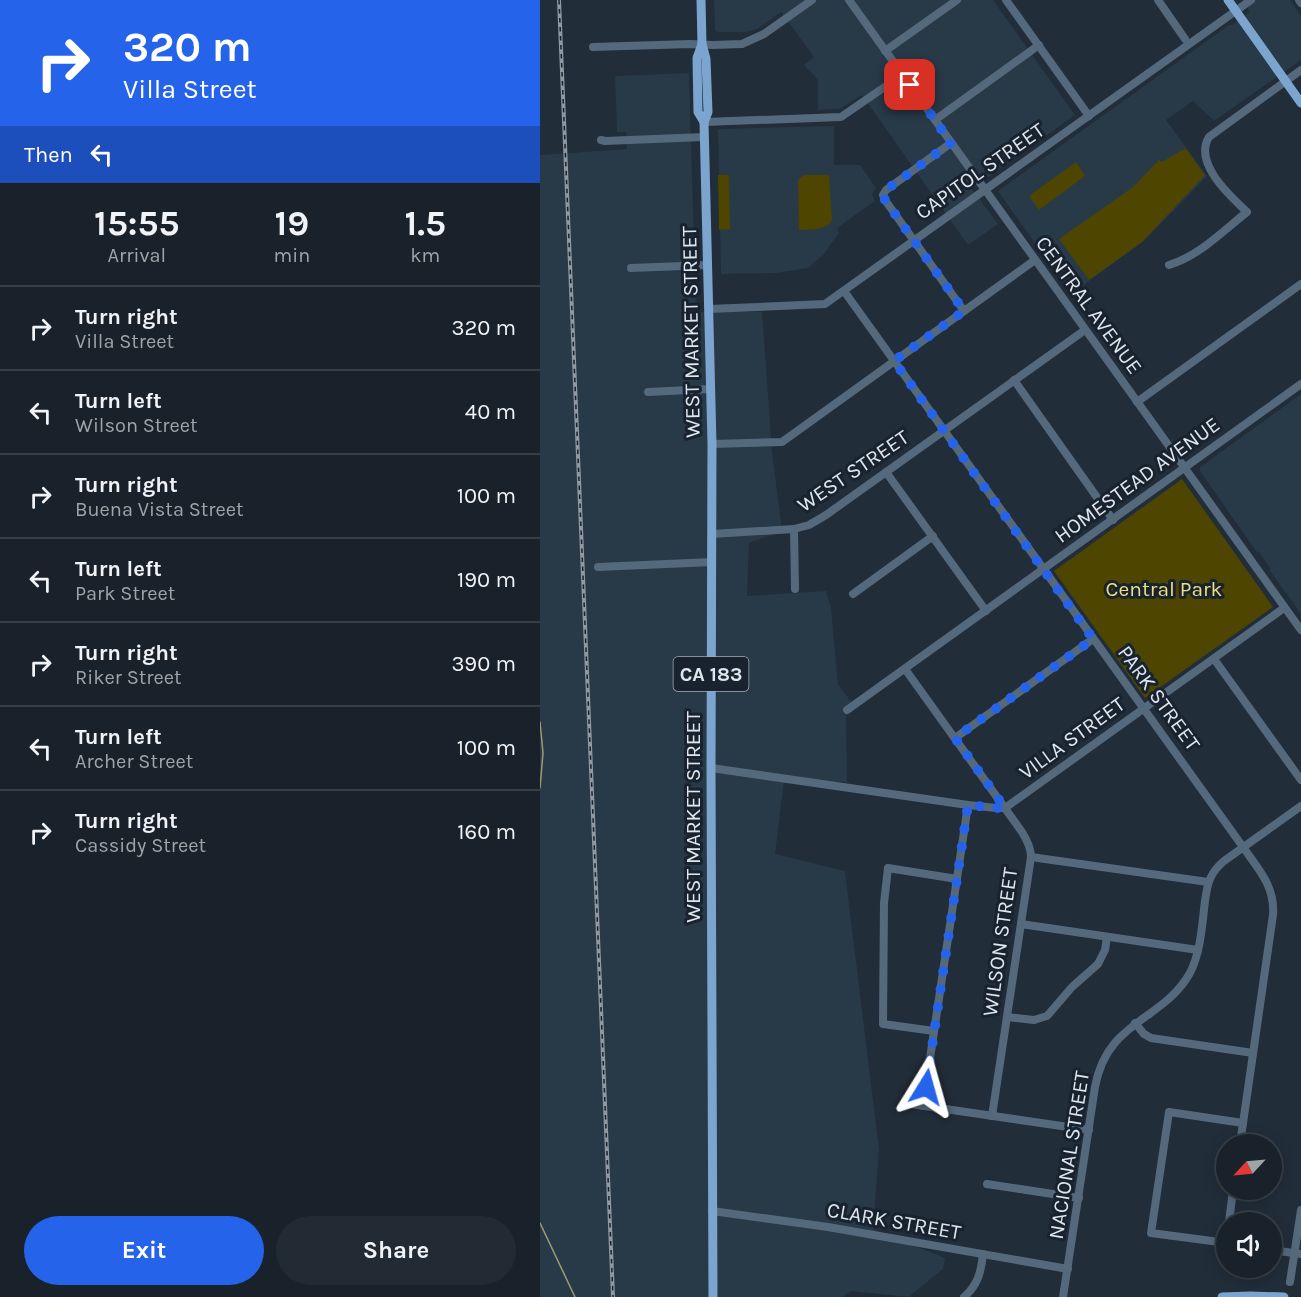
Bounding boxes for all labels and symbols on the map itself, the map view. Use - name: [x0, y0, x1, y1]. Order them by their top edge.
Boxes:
- pin: [884, 59, 935, 110]
- street label: CAPITOL STREET: [911, 117, 1049, 224]
- street label: WEST MARKET STREET: [677, 225, 705, 438]
- street label: CENTRAL AVENUE: [1031, 231, 1147, 379]
- street label: HOMESTEAD AVENUE: [1050, 412, 1224, 548]
- street label: WEST STREET: [793, 425, 914, 517]
- park label: Central Park: [1106, 577, 1223, 601]
- street label: PARK STREET: [1113, 641, 1205, 755]
- road number: CA 183: [674, 657, 748, 691]
- street label: VILLA STREET: [1015, 691, 1130, 784]
- street label: WEST MARKET STREET: [681, 711, 705, 923]
- street label: WILSON STREET: [978, 865, 1022, 1018]
- position arrow: [894, 1055, 958, 1119]
- street label: NACIONAL STREET: [1044, 1069, 1094, 1241]
- north arrow: [1216, 1134, 1282, 1200]
- street label: CLARK STREET: [825, 1197, 963, 1245]

